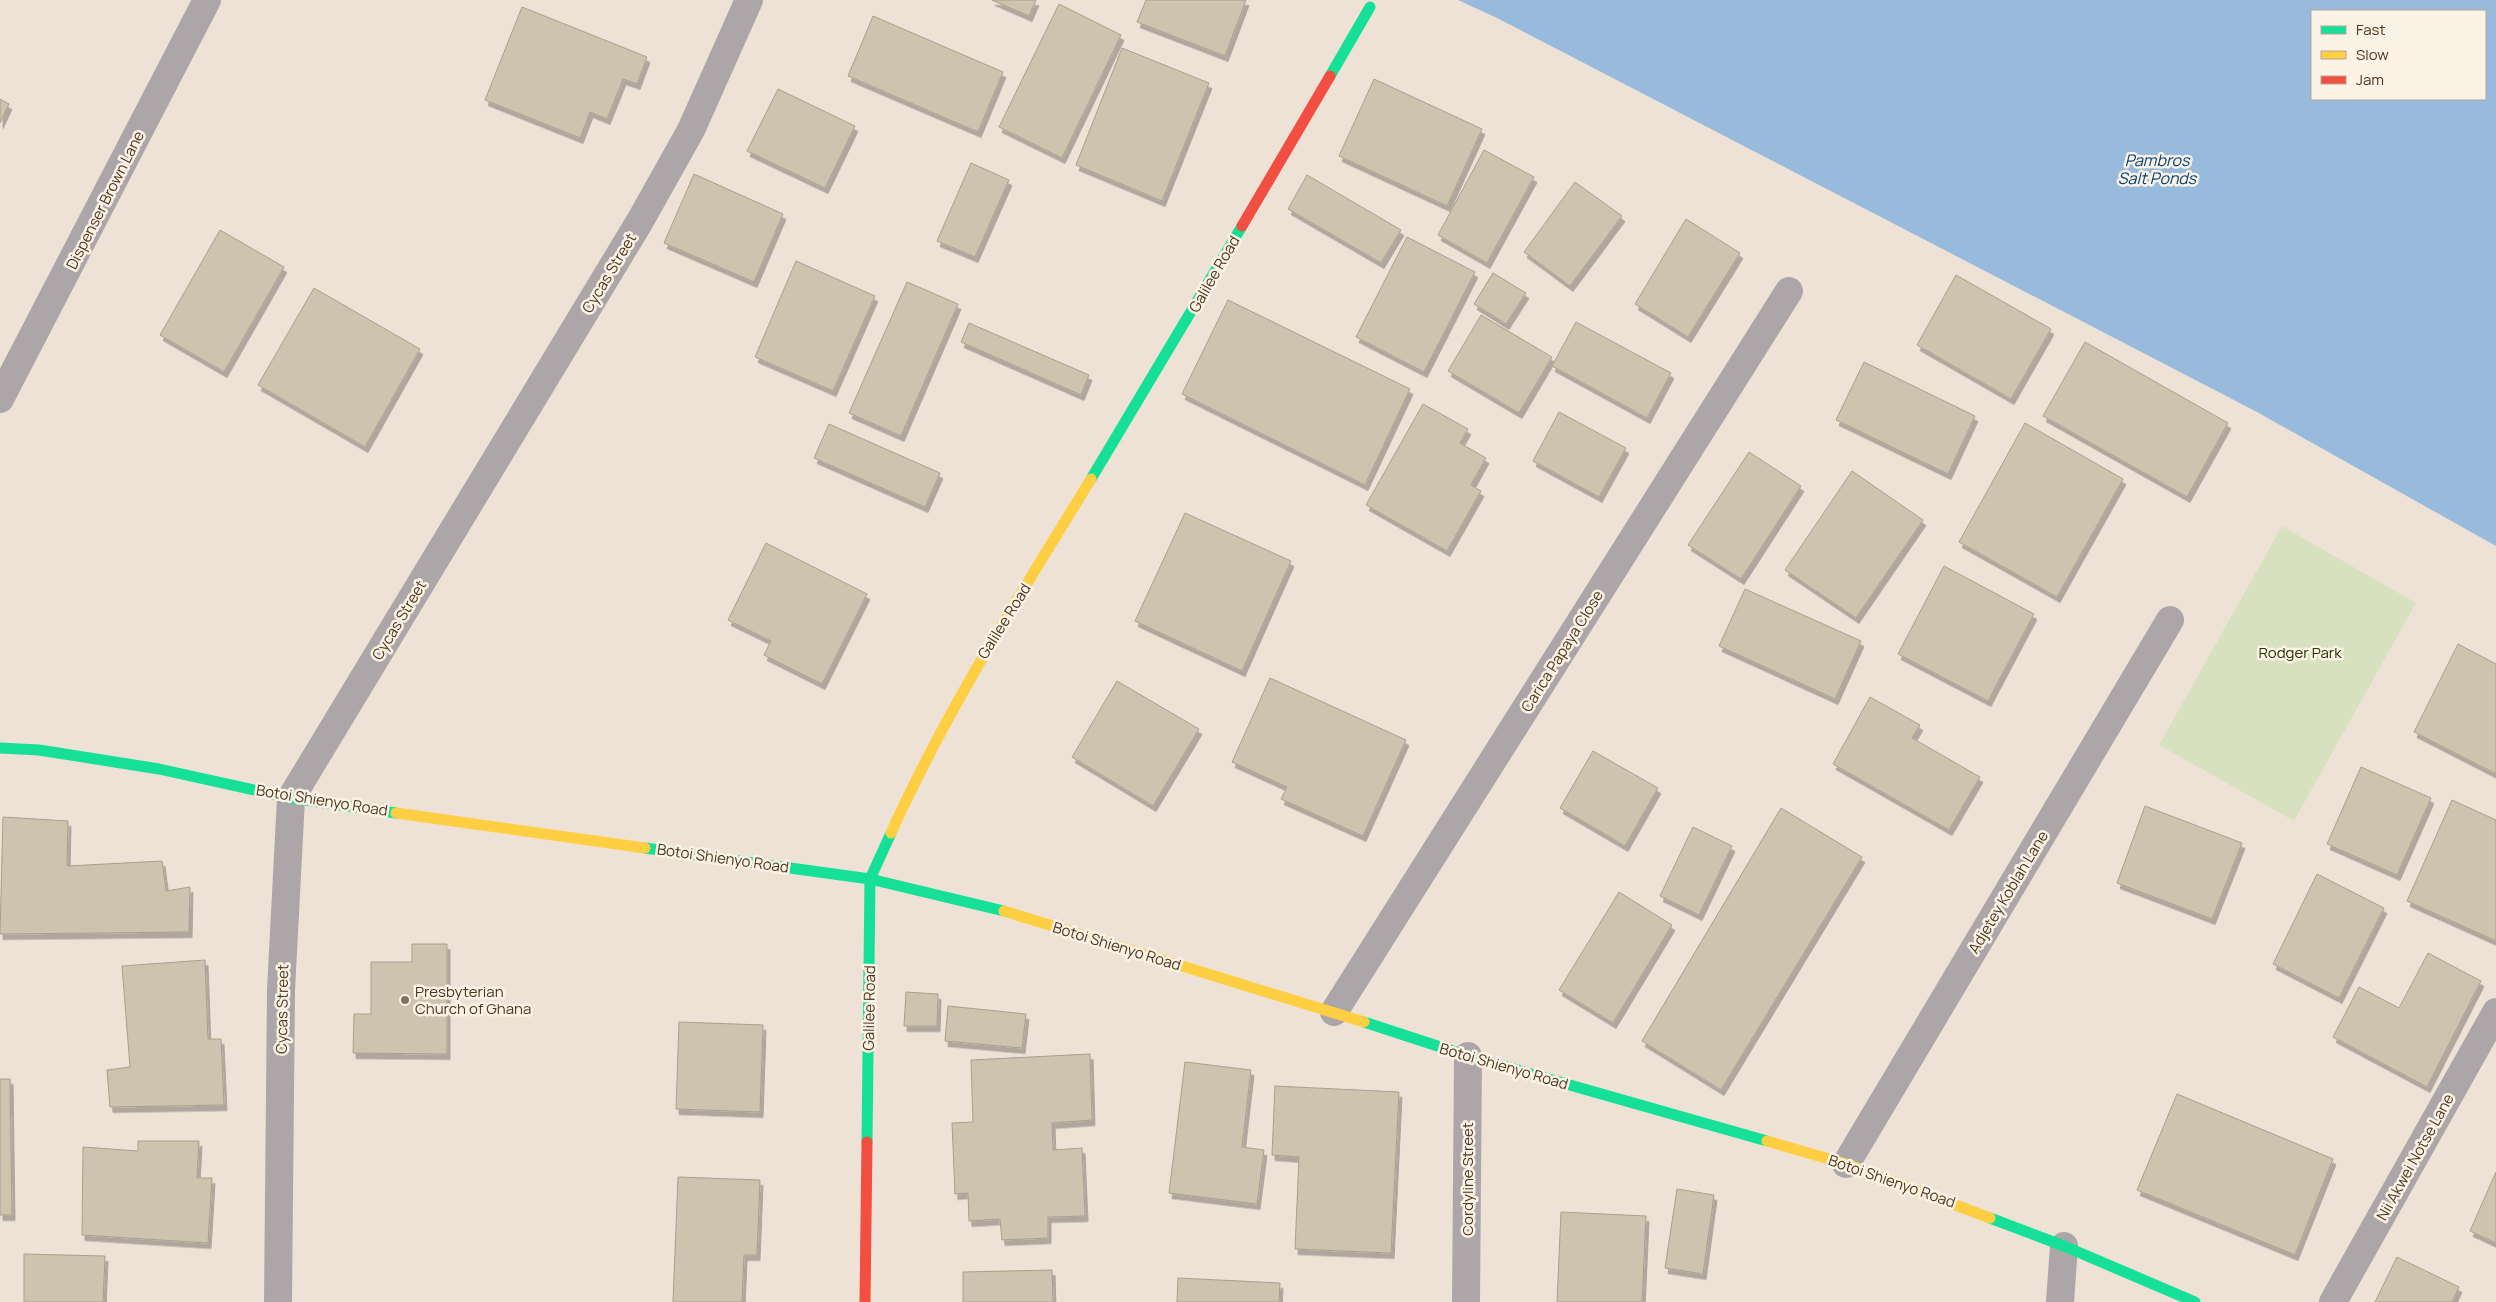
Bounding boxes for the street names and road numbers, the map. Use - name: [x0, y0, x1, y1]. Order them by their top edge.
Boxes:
- street label: Dispenser Brown Lane: [61, 127, 149, 273]
- street label: Cycas Street: [577, 229, 641, 317]
- street label: Galilee Road: [1184, 232, 1244, 316]
- street label: Cycas Street: [367, 576, 431, 664]
- street label: Galilee Road: [972, 579, 1036, 663]
- street label: Carica Papaya Close: [1516, 586, 1608, 716]
- street label: Botoi Shienyo Road: [255, 779, 389, 821]
- street label: Adjetey Koblah Lane: [1963, 827, 2053, 957]
- street label: Botoi Shienyo Road: [656, 838, 790, 878]
- street label: Botoi Shienyo Road: [1050, 917, 1184, 975]
- street label: Cycas Street: [271, 964, 293, 1054]
- street label: Galilee Road: [858, 965, 880, 1051]
- street label: Botoi Shienyo Road: [1437, 1038, 1571, 1094]
- street label: Nii Akwei Notse Lane: [2371, 1090, 2459, 1224]
- street label: Cordyline Street: [1457, 1122, 1478, 1236]
- street label: Botoi Shienyo Road: [1826, 1149, 1958, 1213]

